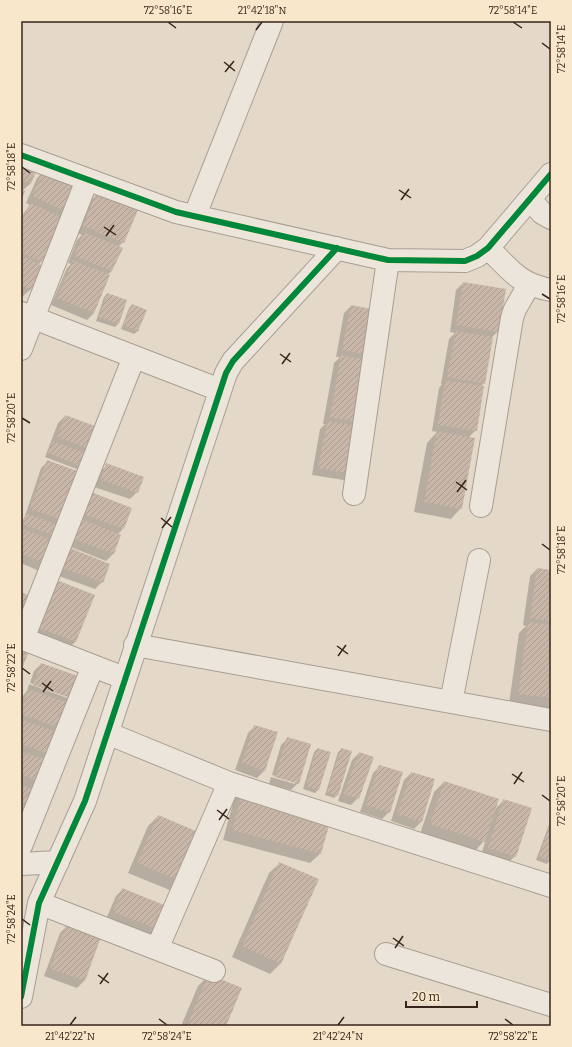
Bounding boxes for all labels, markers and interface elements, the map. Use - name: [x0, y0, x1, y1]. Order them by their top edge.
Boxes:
- text: 72°58'16"E: [144, 5, 192, 17]
- text: 21°42'18"N: [238, 5, 286, 17]
- text: 72°58'14"E: [489, 5, 537, 17]
- text: 72°58'14"E: [556, 25, 568, 73]
- text: 72°58'18"E: [6, 143, 18, 191]
- text: 72°58'16"E: [556, 275, 568, 323]
- text: 72°58'20"E: [6, 393, 18, 443]
- text: 72°58'18"E: [556, 526, 568, 574]
- text: 72°58'22"E: [6, 643, 18, 693]
- text: 72°58'20"E: [556, 776, 568, 826]
- text: 72°58'24"E: [6, 894, 18, 944]
- scale bar: [406, 983, 477, 1009]
- text: 20 m: [412, 990, 441, 1004]
- text: 21°42'22"N: [45, 1031, 95, 1043]
- text: 72°58'24"E: [142, 1031, 192, 1043]
- text: 21°42'24"N: [313, 1031, 363, 1043]
- text: 72°58'22"E: [488, 1031, 538, 1043]

